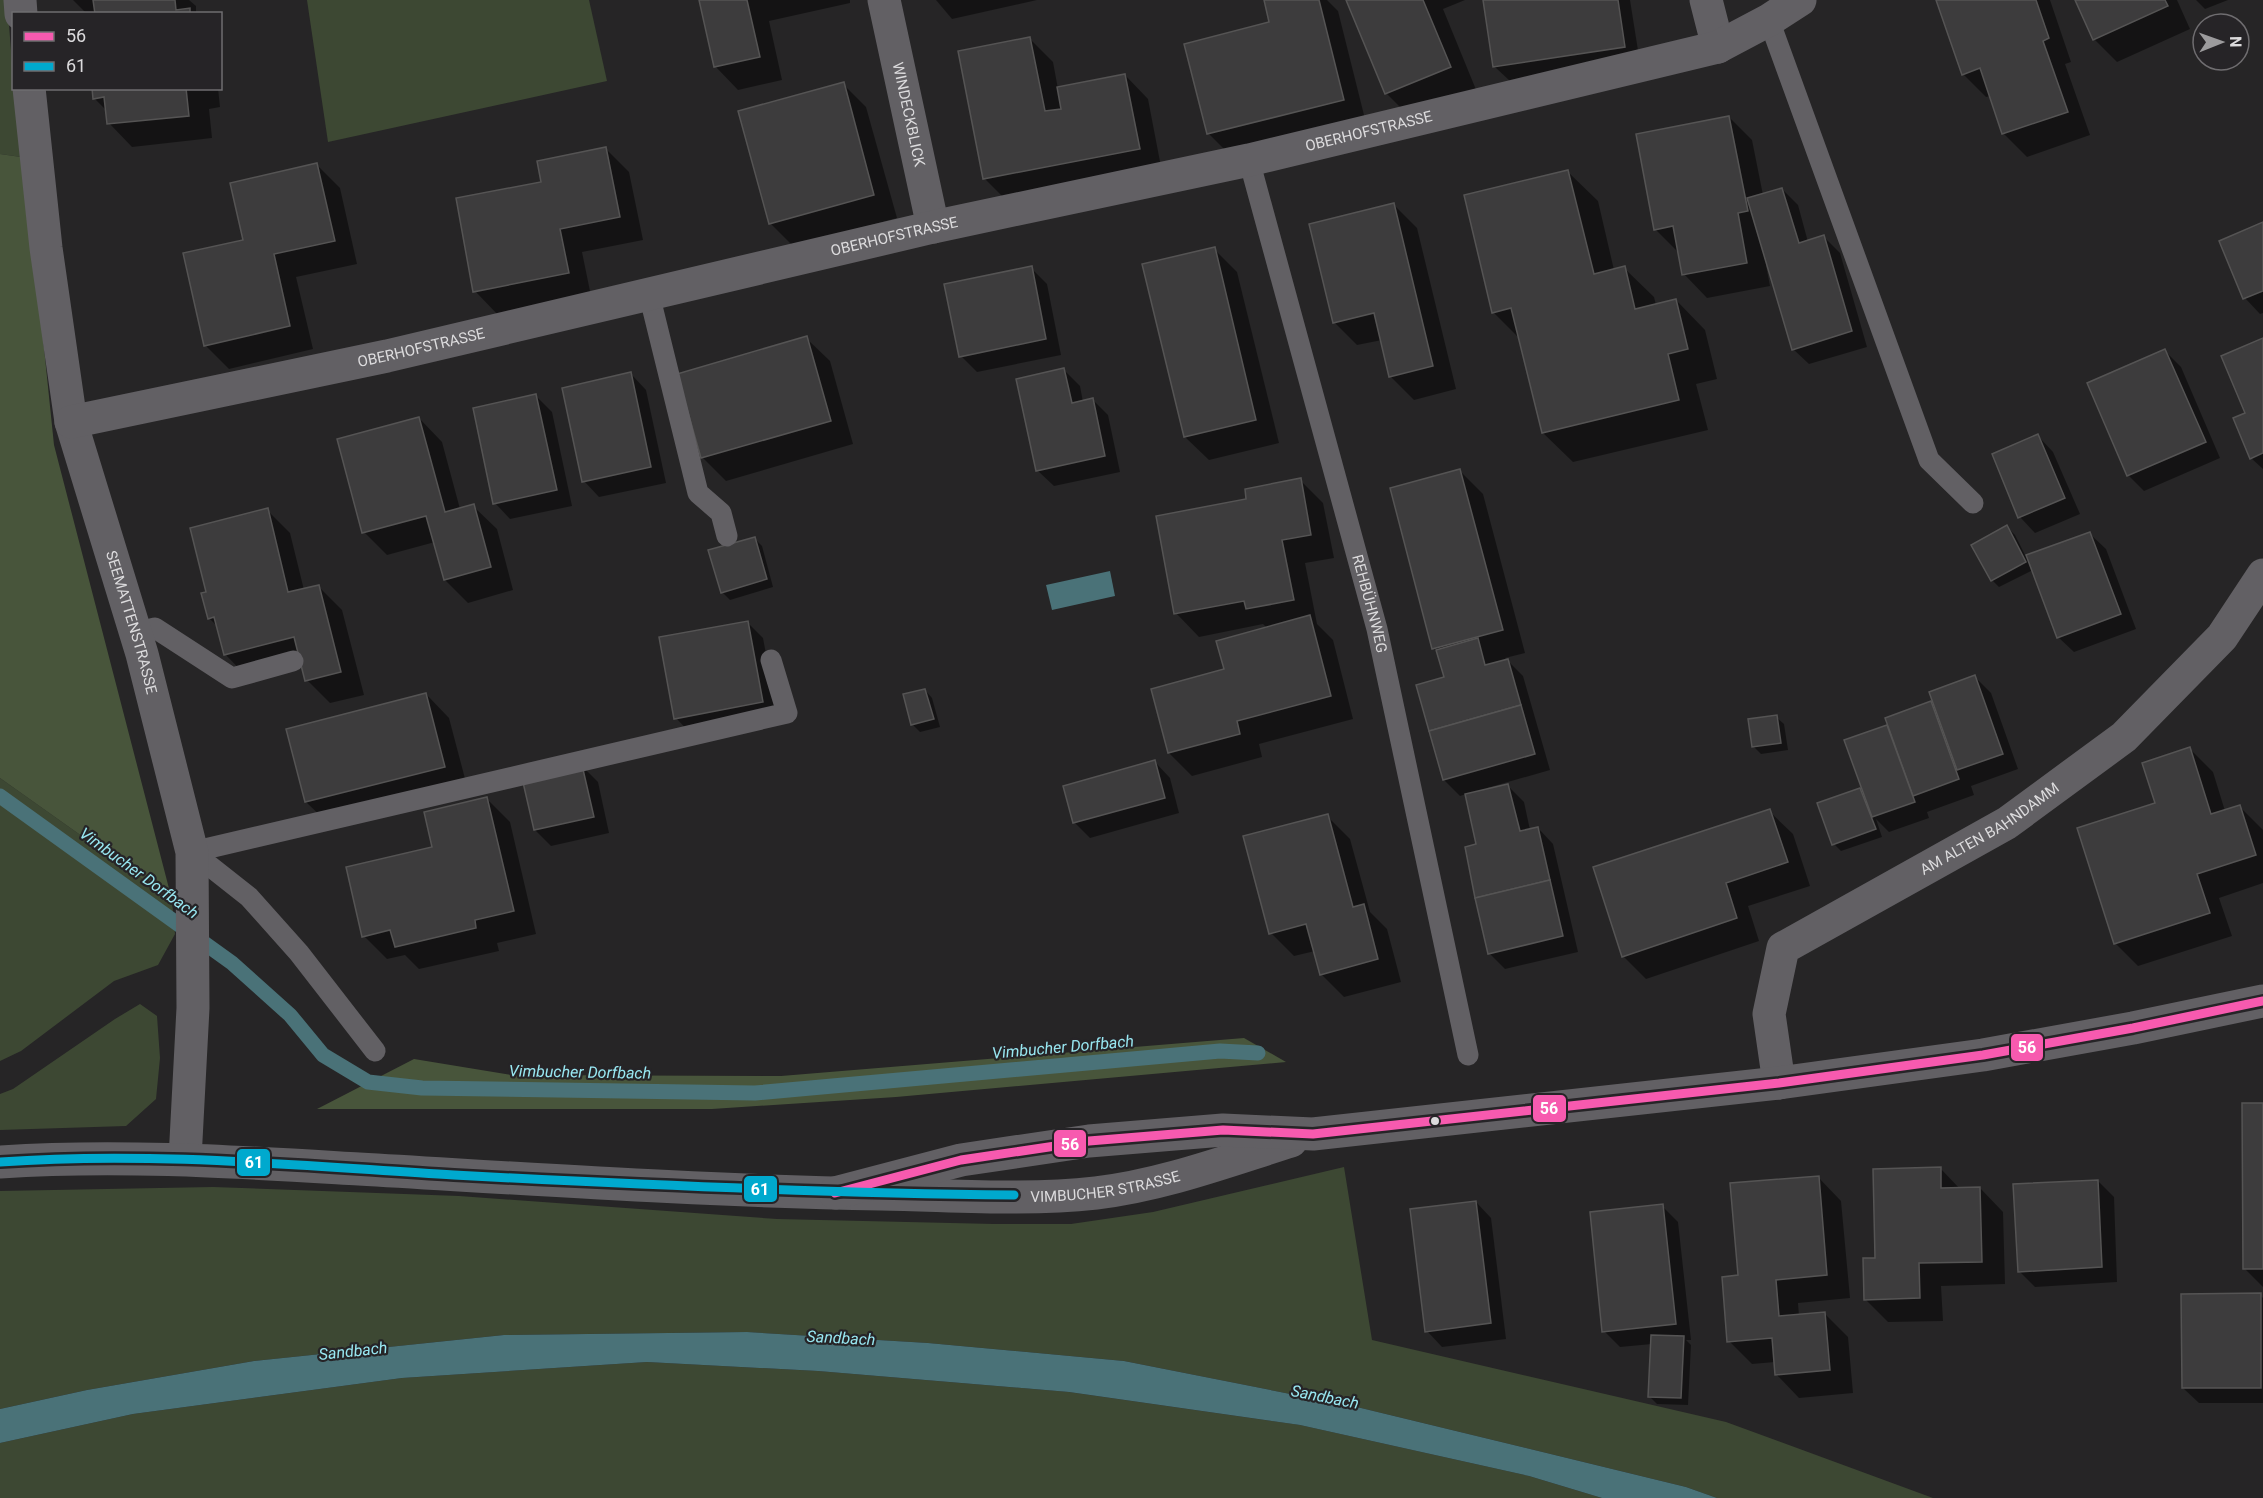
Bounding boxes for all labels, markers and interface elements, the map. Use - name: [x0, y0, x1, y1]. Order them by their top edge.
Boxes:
- legend: [12, 12, 222, 90]
- north arrow: [2191, 12, 2251, 72]
- text: 56: [66, 25, 86, 46]
- text: N: [2226, 36, 2245, 48]
- text: 61: [66, 55, 86, 76]
- street label: WINDECKBLICK: [889, 60, 929, 169]
- street label: OBERHOFSTRASSE: [1303, 107, 1434, 155]
- street label: OBERHOFSTRASSE: [829, 213, 960, 260]
- street label: OBERHOFSTRASSE: [356, 324, 487, 371]
- street label: SEEMATTENSTRASSE: [102, 548, 161, 696]
- street label: REHBÜHNWEG: [1348, 553, 1391, 655]
- street label: AM ALTEN BAHNDAMM: [1917, 779, 2063, 879]
- water label: Vimbucher Dorfbach: [76, 823, 202, 923]
- water label: Vimbucher Dorfbach: [991, 1031, 1135, 1063]
- line badge: 56: [2010, 1033, 2044, 1062]
- text: 56: [2018, 1038, 2036, 1057]
- water label: Vimbucher Dorfbach: [509, 1061, 651, 1083]
- line badge: 56: [1532, 1094, 1567, 1123]
- text: 56: [1540, 1099, 1558, 1118]
- unlabelled marker: [1429, 1115, 1441, 1127]
- line badge: 56: [1053, 1129, 1087, 1158]
- text: 56: [1061, 1135, 1079, 1154]
- line badge: 61: [236, 1148, 271, 1177]
- text: 61: [245, 1153, 263, 1172]
- street label: VIMBUCHER STRASSE: [1030, 1167, 1182, 1206]
- line badge: 61: [743, 1175, 778, 1203]
- text: 61: [751, 1180, 769, 1199]
- water label: Sandbach: [806, 1327, 876, 1349]
- water label: Sandbach: [318, 1338, 388, 1364]
- water label: Sandbach: [1289, 1381, 1361, 1413]

